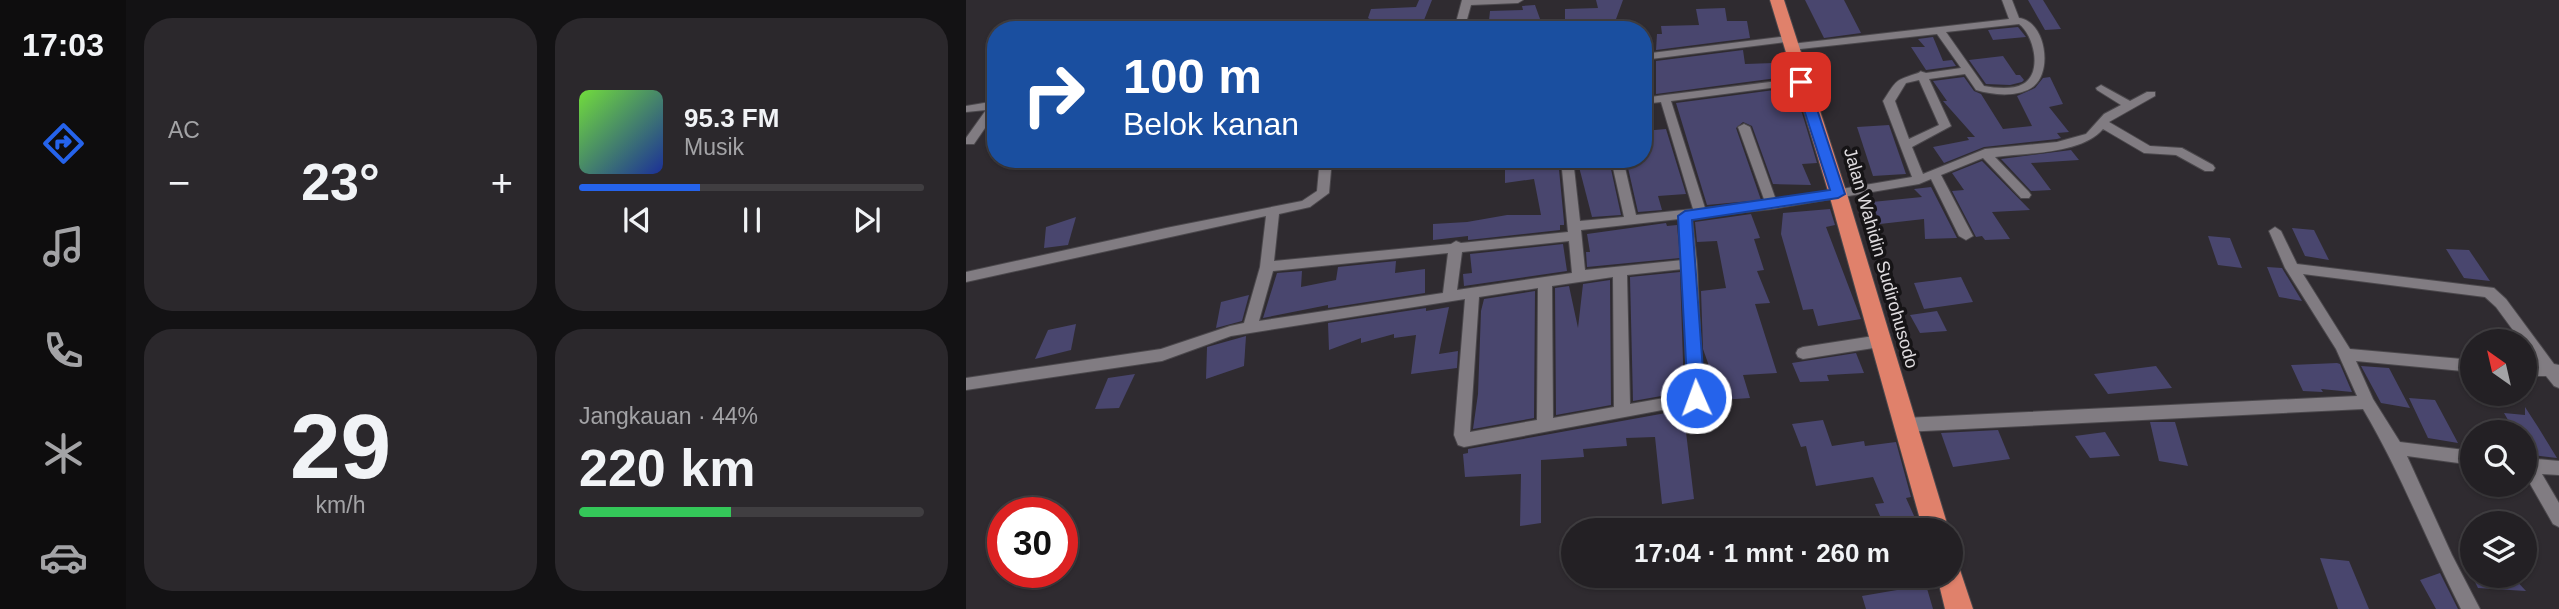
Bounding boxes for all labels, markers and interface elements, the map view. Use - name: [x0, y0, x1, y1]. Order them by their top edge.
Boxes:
- text: 17:03: [22, 27, 104, 63]
- icon: right: [1008, 49, 1099, 140]
- text: 100 m: [1123, 49, 1262, 103]
- pin: [1771, 52, 1831, 112]
- icon: arrive: [1782, 63, 1820, 101]
- text: 95.3 FM: [684, 103, 779, 133]
- text: Belok kanan: [1123, 106, 1299, 142]
- text: AC: [168, 117, 200, 143]
- icon: directions: [39, 119, 88, 168]
- text: Musik: [684, 134, 744, 160]
- street label: Jalan Wahidin Sudirohusodo: [1840, 145, 1922, 371]
- text: 23°: [301, 153, 380, 211]
- text: −: [168, 162, 190, 204]
- text: +: [491, 162, 513, 204]
- icon: previous: [618, 201, 656, 239]
- icon: pause: [733, 201, 771, 239]
- icon: next: [848, 201, 886, 239]
- icon: music: [39, 222, 88, 271]
- icon: phone: [39, 326, 88, 375]
- north arrow: [2460, 329, 2538, 406]
- map controls: [2460, 329, 2537, 588]
- position arrow: [1659, 361, 1733, 435]
- text: 29: [290, 396, 391, 497]
- text: Jangkauan · 44%: [579, 403, 758, 429]
- button: search: [2460, 420, 2537, 497]
- icon: climate: [39, 429, 88, 478]
- text: 220 km: [579, 439, 755, 497]
- text: km/h: [316, 492, 365, 518]
- speed limit sign: 30: [987, 497, 1078, 588]
- button: layers: [2460, 511, 2537, 588]
- icon: car: [39, 533, 88, 582]
- text: 17:04 · 1 mnt · 260 m: [1634, 538, 1890, 568]

